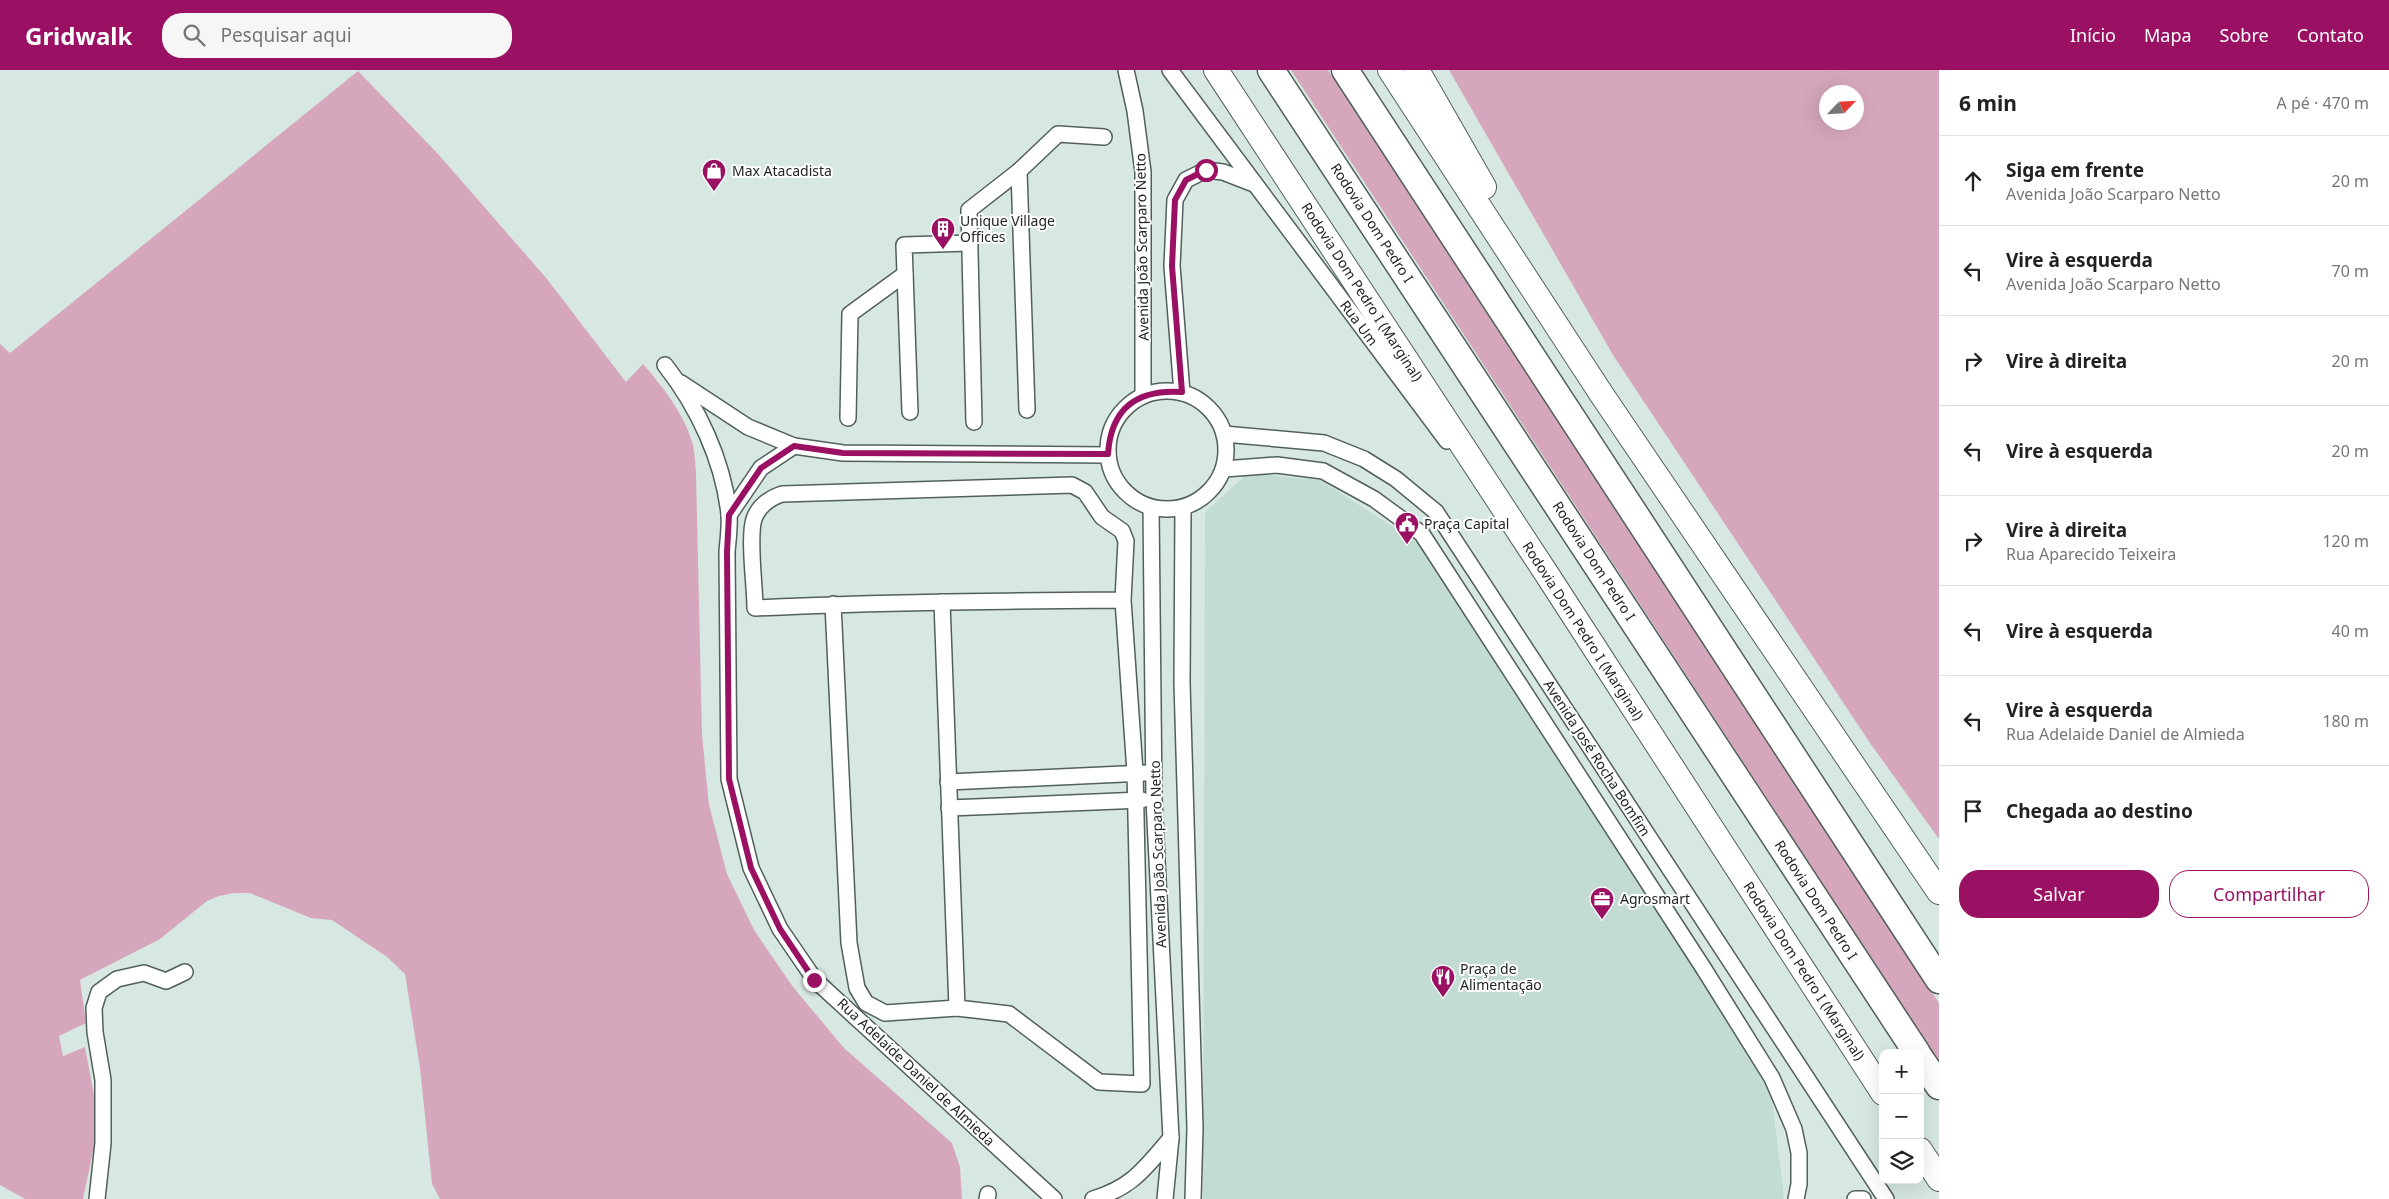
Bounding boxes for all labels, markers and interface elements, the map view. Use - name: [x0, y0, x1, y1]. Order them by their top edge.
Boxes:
- search box: [162, 13, 512, 58]
- text: Gridwalk: [25, 19, 132, 52]
- icon: search: [180, 21, 208, 49]
- text: Pesquisar aqui: [220, 22, 352, 48]
- text: Início: [2070, 23, 2116, 47]
- text: Mapa: [2144, 23, 2192, 47]
- text: Sobre: [2220, 23, 2269, 47]
- text: Contato: [2297, 23, 2364, 47]
- north arrow: [1819, 85, 1864, 130]
- text: 6 min: [1959, 89, 2017, 117]
- text: A pé · 470 m: [2277, 92, 2369, 114]
- street label: Avenida João Scarparo Netto: [1130, 153, 1153, 341]
- text: Siga em frente: [2006, 157, 2144, 183]
- shop icon: Max Atacadista: [701, 158, 727, 192]
- route start: [1195, 159, 1218, 182]
- street label: Rodovia Dom Pedro I: [1327, 159, 1418, 286]
- place label: Max Atacadista: [732, 161, 832, 180]
- icon: ahead: [1959, 167, 1987, 195]
- text: 20 m: [2332, 170, 2369, 192]
- text: Avenida João Scarparo Netto: [2006, 183, 2221, 205]
- street label: Rodovia Dom Pedro I (Marginal): [1297, 199, 1427, 385]
- place label: Unique Village Offices: [960, 211, 1055, 246]
- building icon: Unique Village Offices: [930, 216, 956, 250]
- text: Vire à esquerda: [2006, 247, 2153, 273]
- icon: left: [1959, 257, 1987, 285]
- text: 70 m: [2332, 260, 2369, 282]
- text: Avenida João Scarparo Netto: [2006, 273, 2221, 295]
- street label: Rua Um: [1336, 296, 1383, 349]
- icon: right: [1959, 347, 1987, 375]
- text: Vire à direita: [2006, 348, 2127, 374]
- text: 20 m: [2332, 350, 2369, 372]
- icon: left: [1959, 437, 1987, 465]
- text: Vire à esquerda: [2006, 438, 2153, 464]
- text: 20 m: [2332, 440, 2369, 462]
- street label: Rodovia Dom Pedro I: [1549, 497, 1640, 624]
- public building icon: Praça Capital: [1394, 511, 1420, 545]
- place label: Praça Capital: [1424, 514, 1509, 533]
- text: Vire à direita: [2006, 517, 2127, 543]
- icon: right: [1959, 527, 1987, 555]
- text: 120 m: [2322, 530, 2369, 552]
- street label: Rodovia Dom Pedro I (Marginal): [1518, 538, 1648, 724]
- text: Rua Aparecido Teixeira: [2006, 543, 2176, 565]
- icon: left: [1959, 617, 1987, 645]
- text: Vire à esquerda: [2006, 618, 2153, 644]
- text: 40 m: [2332, 620, 2369, 642]
- street label: Avenida José Rocha Bomfim: [1540, 676, 1655, 840]
- text: Vire à esquerda: [2006, 697, 2153, 723]
- icon: left: [1959, 707, 1987, 735]
- text: 180 m: [2322, 710, 2369, 732]
- text: Rua Adelaide Daniel de Almieda: [2006, 723, 2245, 745]
- street label: Avenida João Scarparo Netto: [1145, 760, 1170, 948]
- icon: arrive: [1959, 797, 1987, 825]
- text: Chegada ao destino: [2006, 798, 2193, 824]
- street label: Rodovia Dom Pedro I: [1771, 836, 1862, 963]
- button: Salvar: [1959, 870, 2159, 918]
- button: Compartilhar: [2169, 870, 2369, 918]
- street label: Rodovia Dom Pedro I (Marginal): [1739, 878, 1869, 1064]
- office icon: Agrosmart: [1589, 886, 1615, 920]
- place label: Agrosmart: [1620, 889, 1690, 908]
- place label: Praça de Alimentação: [1460, 959, 1542, 994]
- restaurant icon: Praça de Alimentação: [1430, 964, 1456, 998]
- route end: [803, 969, 826, 992]
- street label: Rua Adelaide Daniel de Almieda: [834, 993, 999, 1150]
- map controls: [1879, 1049, 1924, 1184]
- button: +: [1879, 1049, 1924, 1094]
- button: −: [1879, 1094, 1924, 1139]
- button: layers: [1879, 1139, 1924, 1184]

